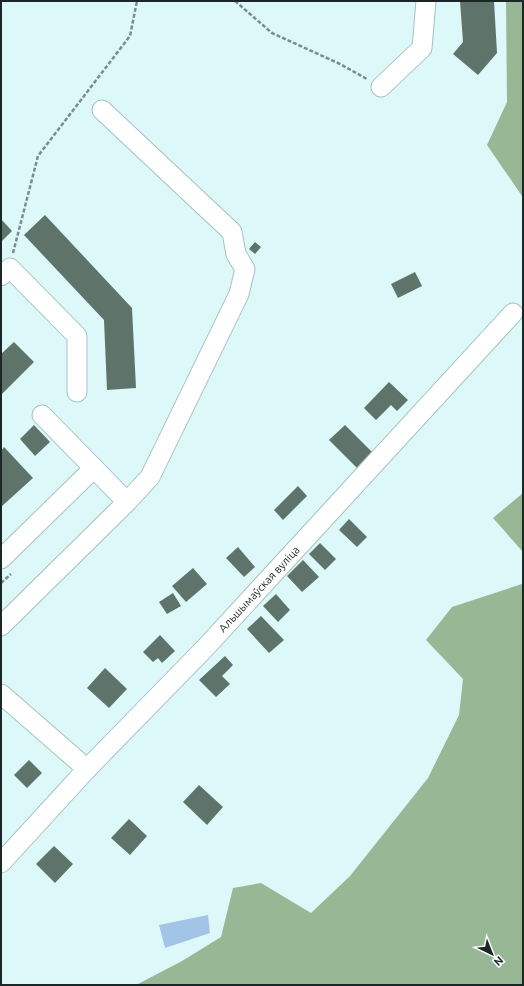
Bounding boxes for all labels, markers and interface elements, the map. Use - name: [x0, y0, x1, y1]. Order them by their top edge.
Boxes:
- street label: Альшымаўская вуліца: [216, 544, 302, 634]
- north arrow: [472, 934, 512, 974]
- text: N: [492, 954, 506, 969]

